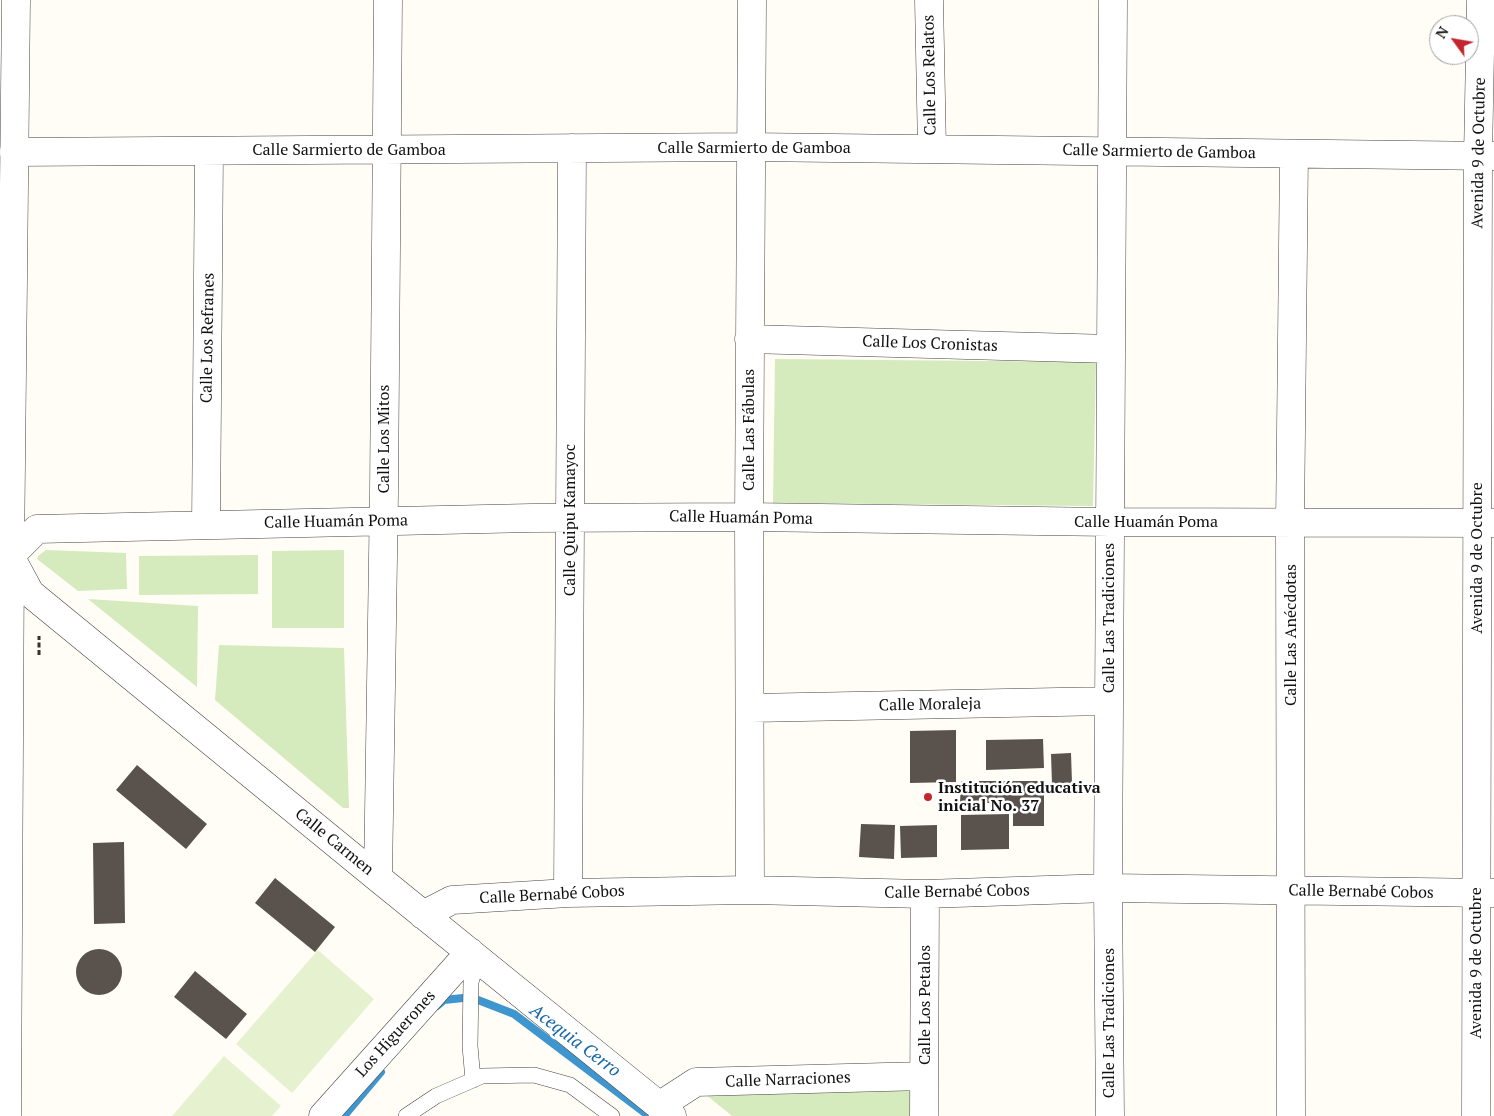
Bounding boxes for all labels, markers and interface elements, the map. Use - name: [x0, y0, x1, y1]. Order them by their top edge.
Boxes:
- street label: Calle Los Relatos: [919, 14, 941, 136]
- north arrow: [1429, 15, 1479, 65]
- text: N: [1431, 23, 1453, 42]
- street label: Avenida 9 de Octubre: [1468, 77, 1490, 229]
- street label: Calle Sarmierto de Gamboa: [657, 138, 851, 158]
- street label: Calle Sarmierto de Gamboa: [252, 140, 446, 160]
- street label: Calle Sarmierto de Gamboa: [1062, 141, 1256, 163]
- street label: Calle Los Refranes: [197, 273, 219, 403]
- street label: Calle Los Cronistas: [862, 332, 998, 356]
- street label: Calle Las Fábulas: [739, 369, 759, 491]
- street label: Calle Los Mitos: [374, 385, 394, 493]
- street label: Calle Quipu Kamayoc: [560, 444, 580, 596]
- street label: Avenida 9 de Octubre: [1467, 482, 1487, 634]
- street label: Calle Huamán Poma: [669, 507, 813, 529]
- street label: Calle Huamán Poma: [264, 511, 408, 533]
- street label: Calle Huamán Poma: [1074, 512, 1218, 532]
- street label: Calle Las Tradiciones: [1099, 543, 1119, 693]
- street label: Calle Las Anécdotas: [1281, 564, 1301, 706]
- street label: Calle Moraleja: [879, 695, 981, 715]
- place label: Institución educativa inicial No. 37: [938, 778, 1101, 816]
- marker: Institución educativa inicial No. 37: [922, 791, 934, 803]
- street label: Calle Carmen: [291, 804, 377, 880]
- street label: Calle Bernabé Cobos: [884, 881, 1030, 903]
- street label: Calle Bernabé Cobos: [1288, 881, 1434, 903]
- street label: Calle Bernabé Cobos: [479, 882, 625, 908]
- street label: Avenida 9 de Octubre: [1466, 887, 1486, 1039]
- street label: Calle Los Petalos: [915, 945, 935, 1065]
- street label: Calle Las Tradiciones: [1099, 948, 1119, 1098]
- street label: Los Higuerones: [352, 987, 440, 1081]
- water label: Acequia Cerro: [525, 1000, 625, 1082]
- street label: Calle Narraciones: [725, 1068, 851, 1092]

